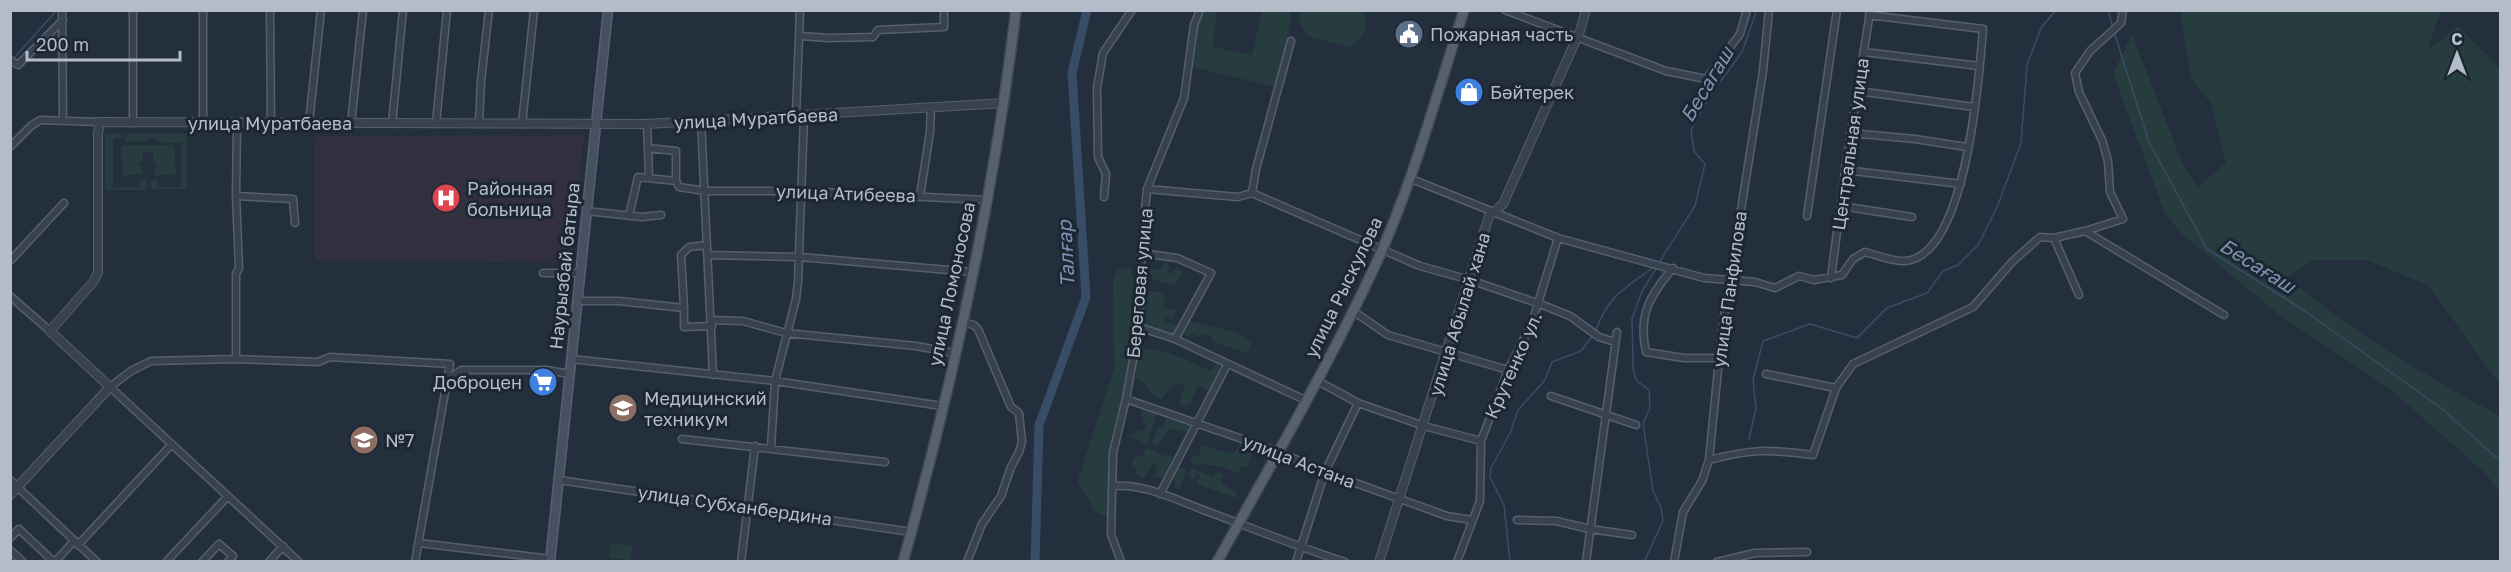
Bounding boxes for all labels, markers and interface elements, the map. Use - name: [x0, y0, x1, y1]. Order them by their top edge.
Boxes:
- public building icon: Пожарная часть: [1393, 18, 1425, 50]
- place label: Пожарная часть: [1430, 23, 1574, 45]
- scale bar: [27, 24, 180, 62]
- north arrow: [2427, 24, 2487, 84]
- text: С: [2451, 29, 2463, 49]
- text: 200 m: [36, 33, 89, 55]
- water label: Бесагаш: [1674, 41, 1739, 126]
- street label: Центральная улица: [1827, 56, 1873, 232]
- shop icon: Бәйтерек: [1453, 76, 1485, 108]
- place label: Бәйтерек: [1490, 81, 1574, 103]
- street label: улица Муратбаева: [673, 103, 839, 133]
- street label: улица Муратбаева: [188, 112, 352, 134]
- place label: Районная больница: [467, 177, 553, 220]
- street label: улица Атибеева: [776, 180, 916, 206]
- hospital icon: Районная больница: [430, 182, 462, 214]
- street label: Наурызбай батыра: [544, 182, 584, 350]
- street label: улица Ломоносова: [923, 200, 979, 368]
- street label: Береговая улица: [1121, 207, 1157, 359]
- street label: улица Панфилова: [1707, 209, 1751, 369]
- street label: улица Рыскулова: [1299, 213, 1387, 361]
- water label: Талғар: [1051, 218, 1079, 288]
- street label: улица Абылай хана: [1424, 229, 1494, 399]
- water label: Бесағаш: [2216, 233, 2302, 298]
- street label: Крутенко ул.: [1480, 308, 1546, 422]
- supermarket icon: Доброцен: [527, 366, 559, 398]
- place label: Доброцен: [433, 371, 522, 393]
- place label: Медицинский техникум: [644, 387, 767, 430]
- school or university icon: Медицинский техникум: [607, 392, 639, 424]
- school or university icon: №7: [348, 424, 380, 456]
- place label: №7: [385, 429, 414, 451]
- street label: улица Астана: [1240, 429, 1358, 493]
- street label: улица Субханбердина: [637, 480, 833, 530]

